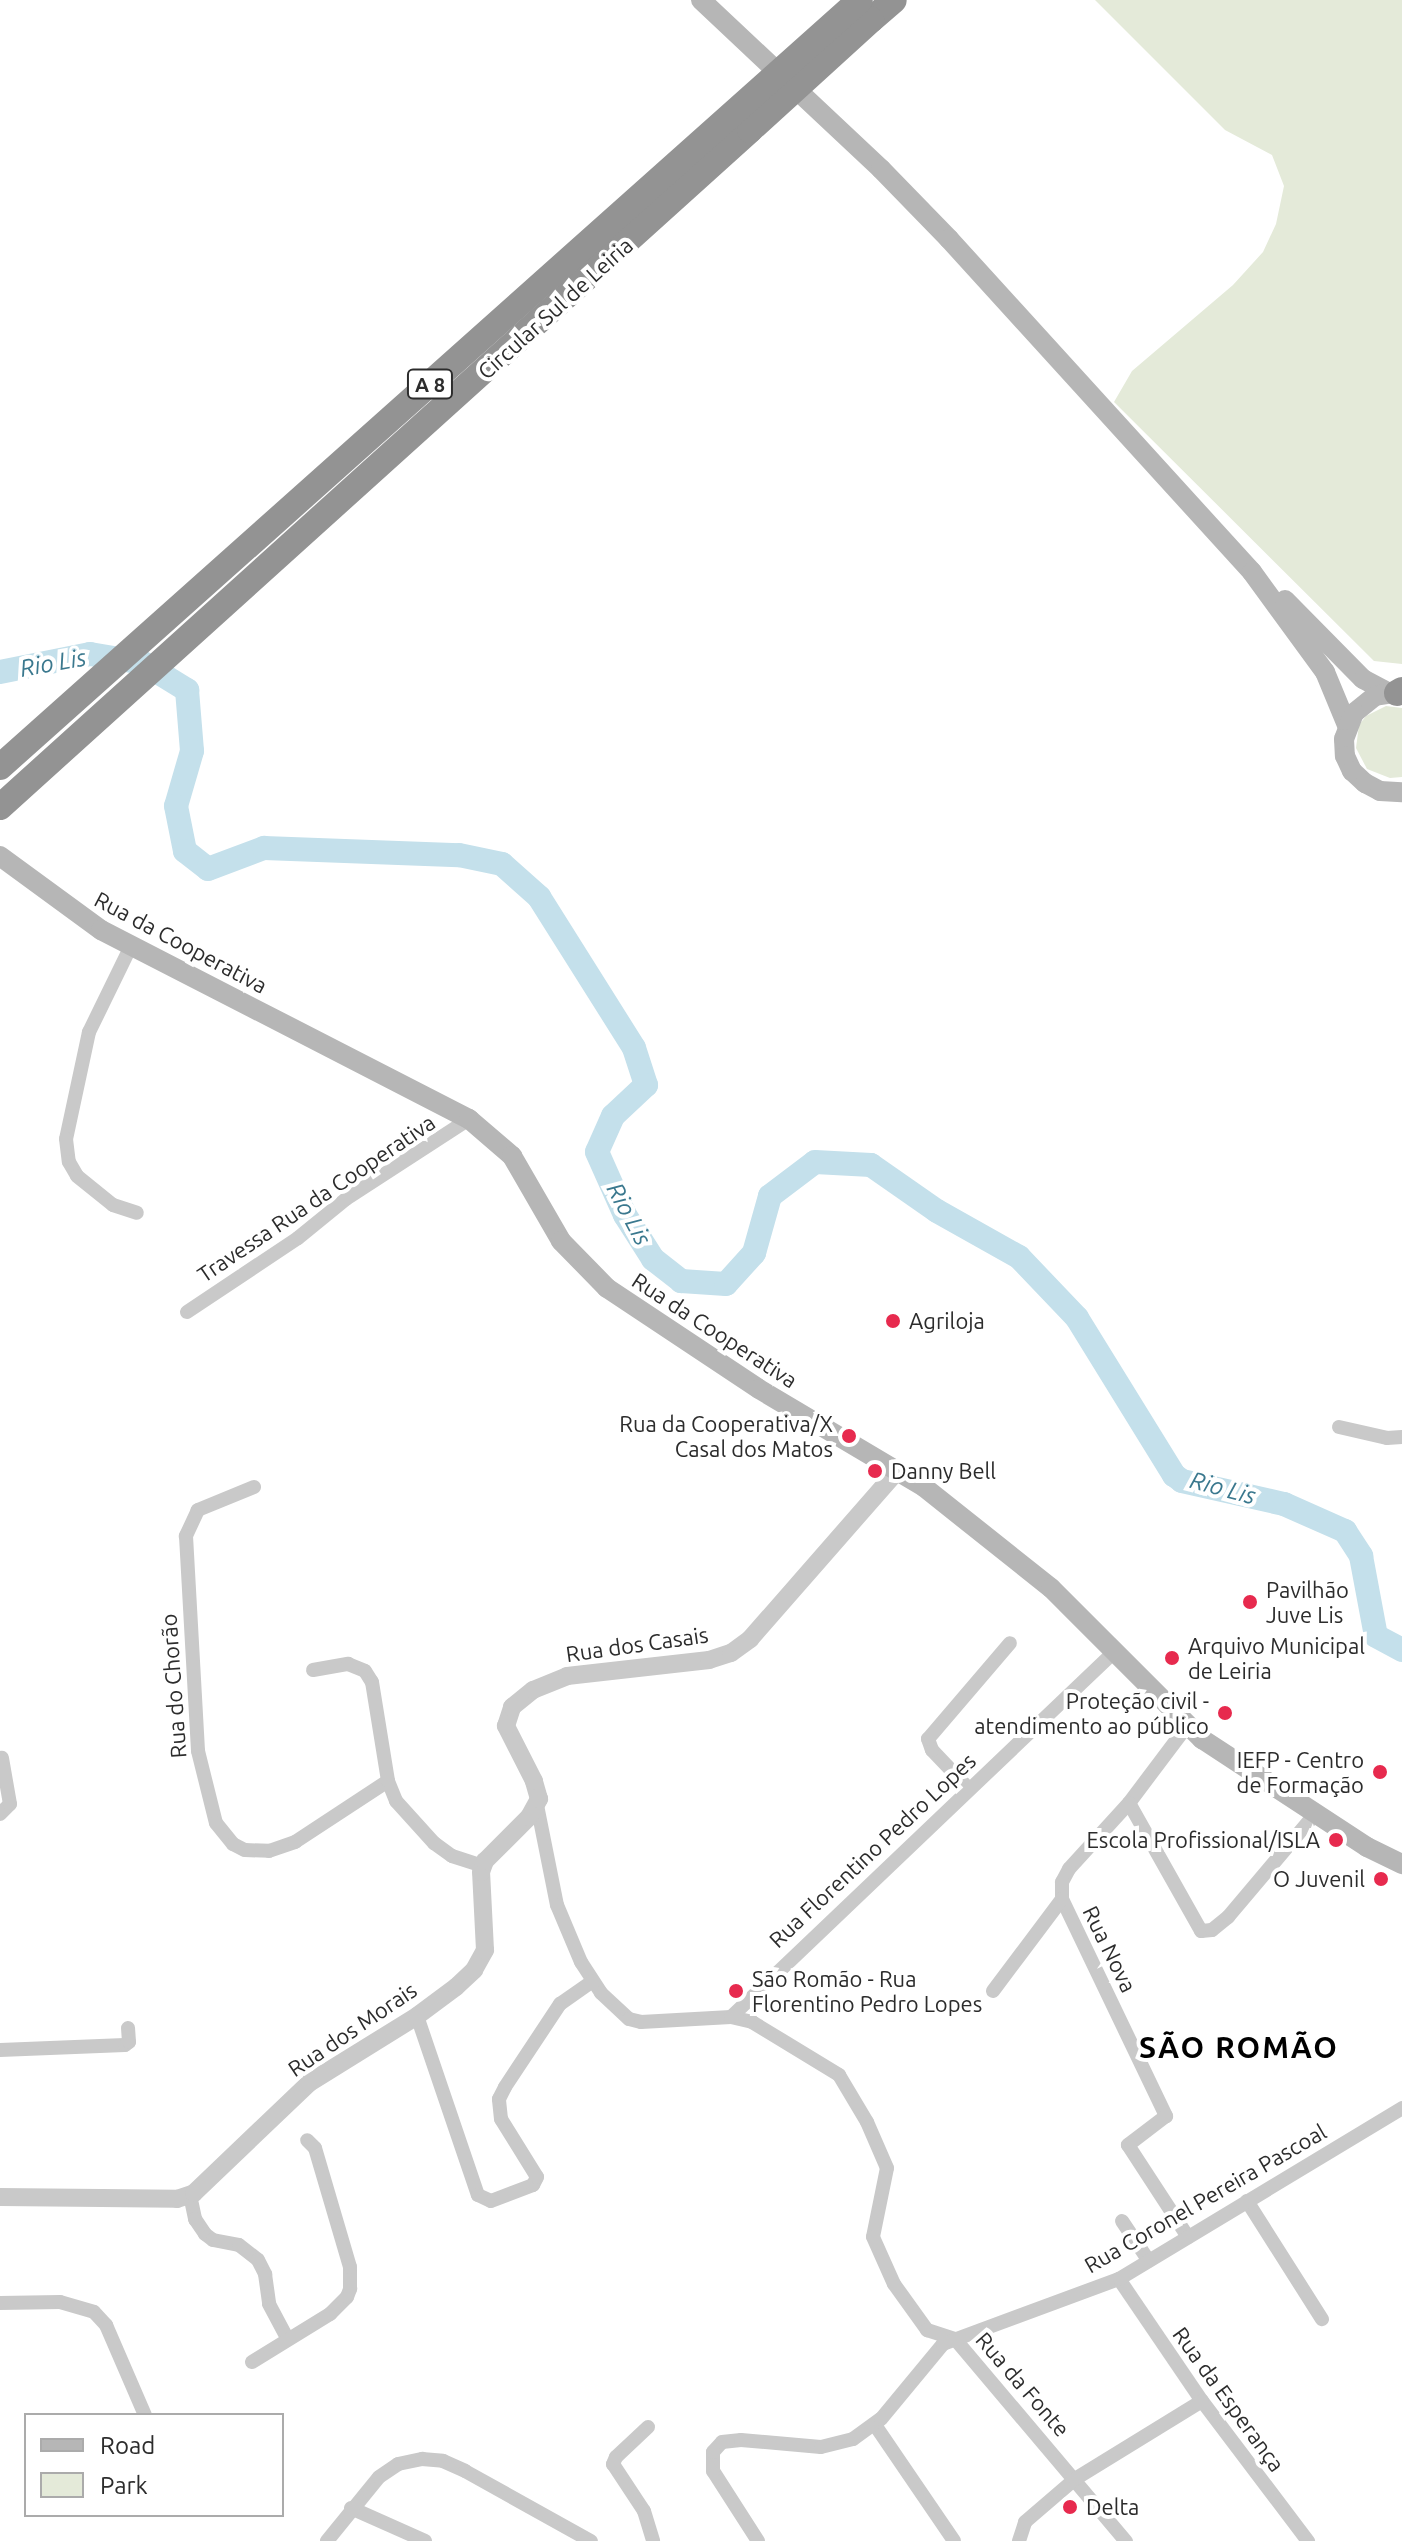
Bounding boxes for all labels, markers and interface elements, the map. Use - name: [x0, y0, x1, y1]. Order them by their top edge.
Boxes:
- street label: Circular Sul de Leiria: [472, 232, 638, 384]
- road number: A 8: [406, 368, 454, 400]
- water label: Rio Lis: [17, 643, 89, 683]
- street label: Rua da Cooperativa: [90, 885, 272, 999]
- street label: Travessa Rua da Cooperativa: [192, 1108, 440, 1288]
- water label: Rio Lis: [601, 1178, 657, 1250]
- street label: Rua da Cooperativa: [627, 1267, 803, 1393]
- place label: Agriloja: [909, 1308, 985, 1334]
- marker: Agriloja: [884, 1312, 902, 1330]
- place label: Rua da Cooperativa/X Casal dos Matos: [619, 1410, 833, 1462]
- marker: Rua da Cooperativa/X Casal dos Matos: [840, 1427, 858, 1445]
- place label: Danny Bell: [891, 1458, 996, 1484]
- marker: Danny Bell: [866, 1462, 884, 1480]
- water label: Rio Lis: [1187, 1465, 1259, 1511]
- place label: Pavilhão Juve Lis: [1266, 1576, 1349, 1628]
- marker: Pavilhão Juve Lis: [1241, 1593, 1259, 1611]
- street label: Rua do Chorão: [155, 1613, 191, 1759]
- street label: Rua dos Casais: [564, 1621, 710, 1667]
- place label: Arquivo Municipal de Leiria: [1188, 1632, 1365, 1684]
- marker: Arquivo Municipal de Leiria: [1163, 1649, 1181, 1667]
- place label: Proteção civil - atendimento ao público: [974, 1687, 1209, 1738]
- marker: Proteção civil - atendimento ao público: [1216, 1704, 1234, 1722]
- place label: IEFP - Centro de Formação: [1237, 1746, 1364, 1798]
- street label: Rua Florentino Pedro Lopes: [763, 1747, 981, 1953]
- marker: IEFP - Centro de Formação: [1371, 1763, 1389, 1781]
- place label: Escola Profissional/ISLA: [1087, 1827, 1320, 1853]
- marker: Escola Profissional/ISLA: [1327, 1831, 1345, 1849]
- place label: O Juvenil: [1273, 1866, 1365, 1892]
- marker: O Juvenil: [1372, 1870, 1390, 1888]
- street label: Rua Nova: [1078, 1901, 1142, 1997]
- place label: São Romão - Rua Florentino Pedro Lopes: [752, 1965, 982, 2016]
- street label: Rua dos Morais: [283, 1976, 421, 2082]
- marker: São Romão - Rua Florentino Pedro Lopes: [727, 1982, 745, 2000]
- district label: SÃO ROMÃO: [1139, 2029, 1339, 2065]
- street label: Rua Coronel Pereira Pascoal: [1079, 2118, 1331, 2278]
- street label: Rua da Esperança: [1168, 2322, 1290, 2476]
- street label: Rua da Fonte: [971, 2326, 1075, 2442]
- legend: [24, 2413, 284, 2517]
- text: Road: [100, 2432, 155, 2459]
- text: Park: [100, 2472, 148, 2499]
- place label: Delta: [1086, 2494, 1139, 2520]
- marker: Delta: [1061, 2498, 1079, 2516]

